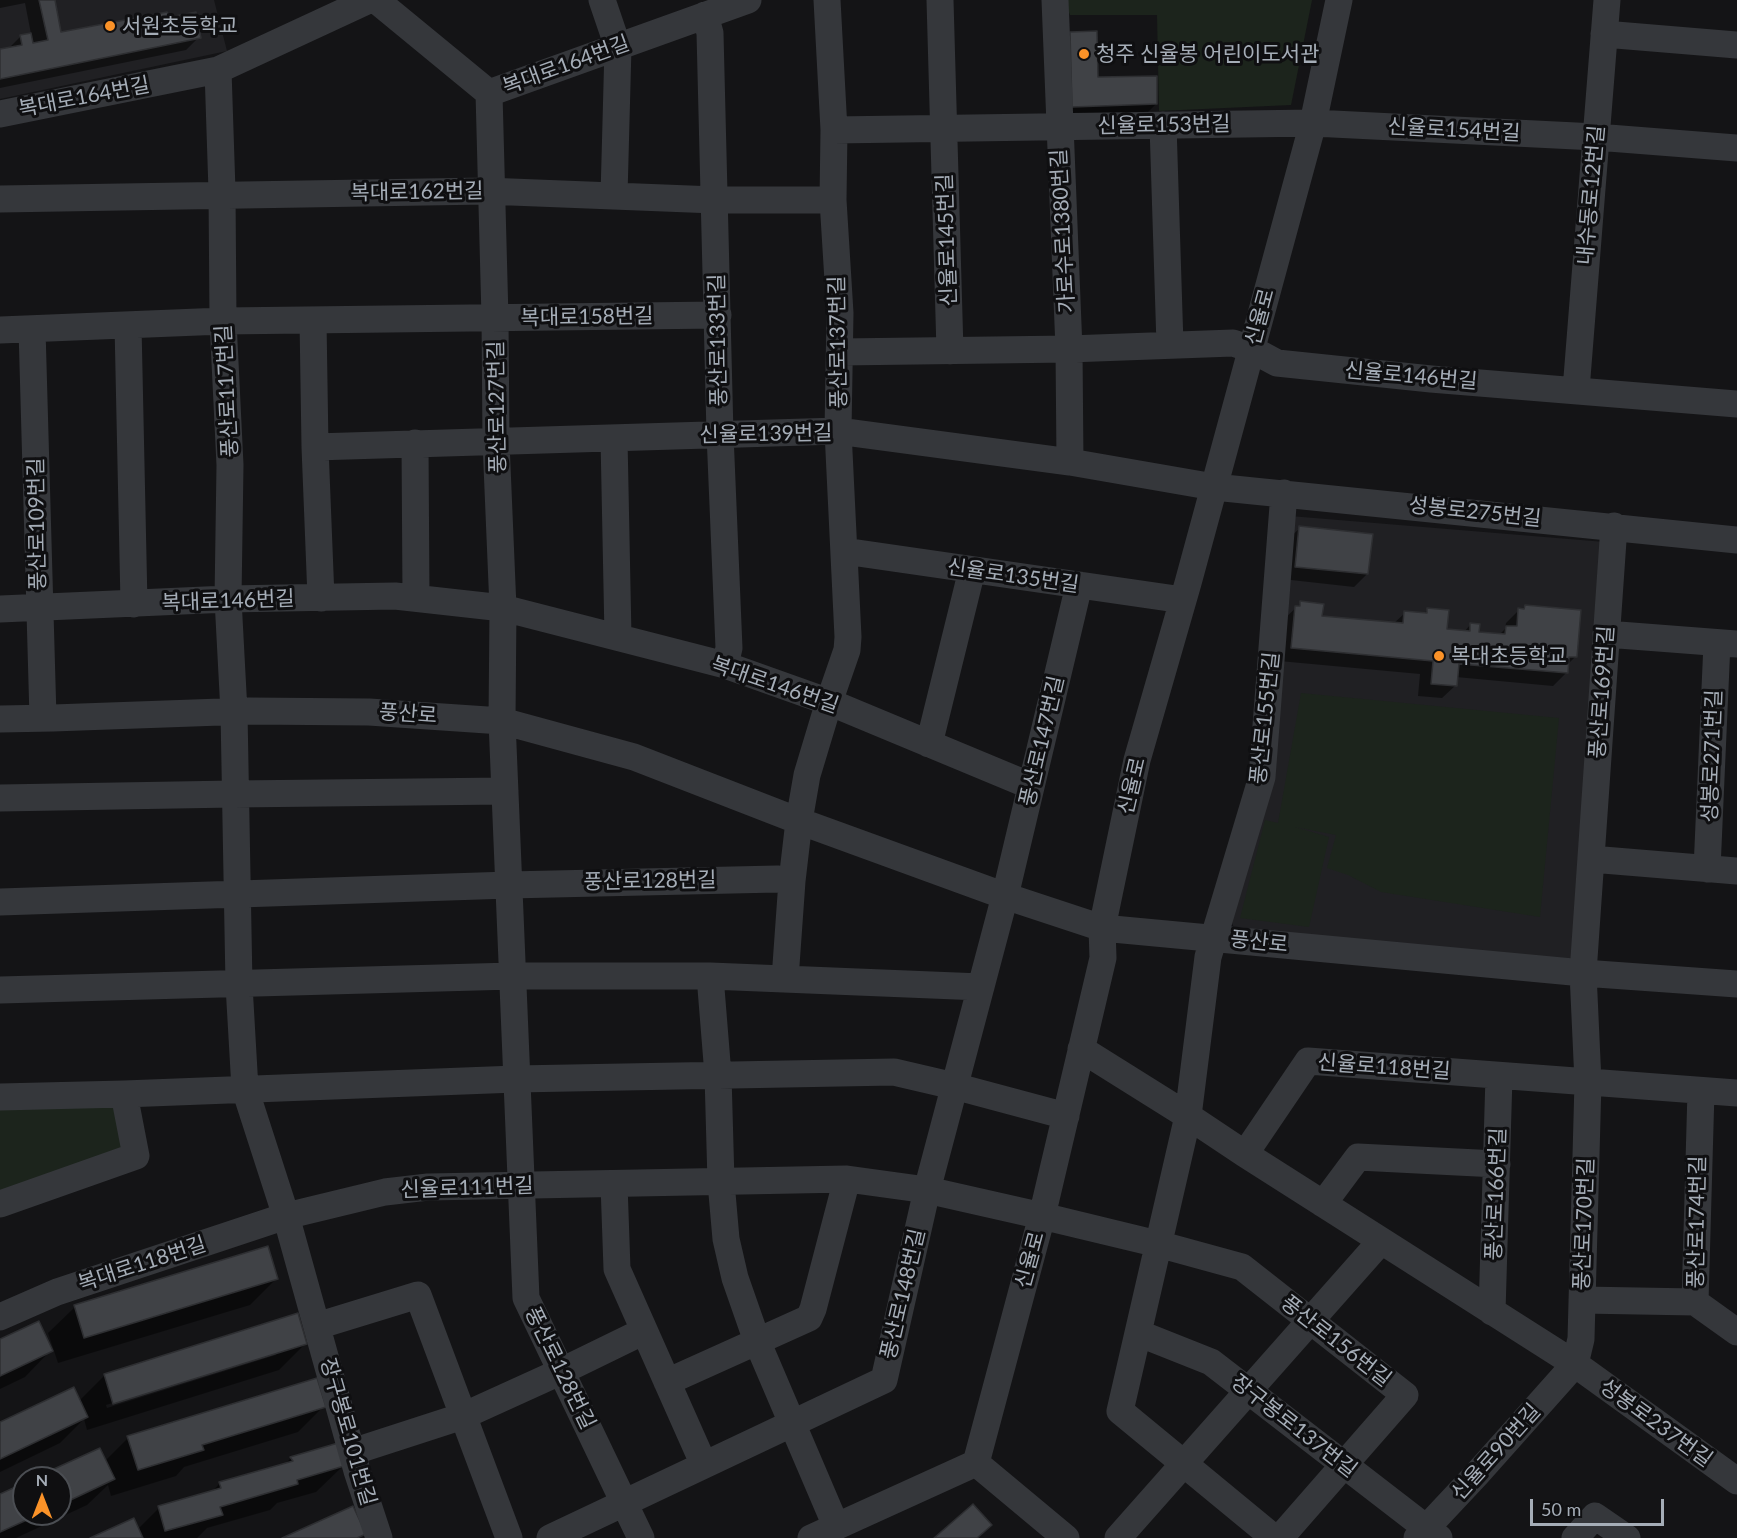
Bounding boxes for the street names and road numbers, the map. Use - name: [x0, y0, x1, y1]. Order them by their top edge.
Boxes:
- street label: 복대로164번길: [499, 30, 633, 100]
- street label: 복대로164번길: [16, 72, 152, 122]
- street label: 신율로153번길: [1097, 111, 1231, 139]
- street label: 신율로154번길: [1387, 114, 1521, 146]
- street label: 내수동로12번길: [1572, 124, 1610, 266]
- street label: 가로수로1380번길: [1046, 148, 1080, 314]
- street label: 신율로145번길: [932, 173, 962, 307]
- street label: 복대로162번길: [350, 178, 484, 206]
- street label: 풍산로133번길: [704, 273, 732, 407]
- street label: 풍산로137번길: [824, 275, 852, 409]
- street label: 신율로: [1240, 286, 1280, 348]
- street label: 복대로158번길: [520, 303, 654, 331]
- street label: 풍산로117번길: [211, 324, 243, 458]
- street label: 풍산로127번길: [483, 340, 511, 474]
- street label: 신율로146번길: [1344, 358, 1478, 394]
- street label: 신율로139번길: [699, 420, 833, 448]
- street label: 풍산로109번길: [23, 457, 51, 591]
- street label: 성봉로275번길: [1407, 493, 1543, 531]
- street label: 신율로135번길: [945, 554, 1081, 598]
- street label: 복대로146번길: [161, 586, 295, 616]
- street label: 풍산로169번길: [1585, 625, 1619, 759]
- street label: 풍산로155번길: [1246, 650, 1284, 786]
- street label: 복대로146번길: [708, 651, 842, 719]
- street label: 풍산로147번길: [1015, 673, 1069, 809]
- street label: 성봉로271번길: [1697, 689, 1727, 823]
- street label: 풍산로: [378, 699, 438, 729]
- street label: 신율로: [1113, 755, 1151, 817]
- street label: 풍산로128번길: [583, 867, 717, 895]
- street label: 풍산로: [1229, 926, 1289, 958]
- street label: 신율로118번길: [1317, 1050, 1451, 1084]
- street label: 풍산로166번길: [1481, 1127, 1511, 1261]
- street label: 풍산로174번길: [1683, 1155, 1711, 1289]
- street label: 풍산로170번길: [1569, 1157, 1599, 1291]
- street label: 신율로111번길: [400, 1173, 534, 1203]
- street label: 풍산로148번길: [876, 1226, 930, 1362]
- street label: 신율로: [1010, 1229, 1050, 1291]
- street label: 복대로118번길: [75, 1231, 209, 1297]
- street label: 풍산로156번길: [1276, 1290, 1396, 1392]
- street label: 풍산로128번길: [519, 1303, 601, 1433]
- street label: 장구봉로101번길: [315, 1355, 381, 1509]
- street label: 장구봉로137번길: [1226, 1369, 1362, 1483]
- street label: 성봉로237번길: [1595, 1374, 1717, 1472]
- street label: 신율로90번길: [1446, 1399, 1546, 1505]

